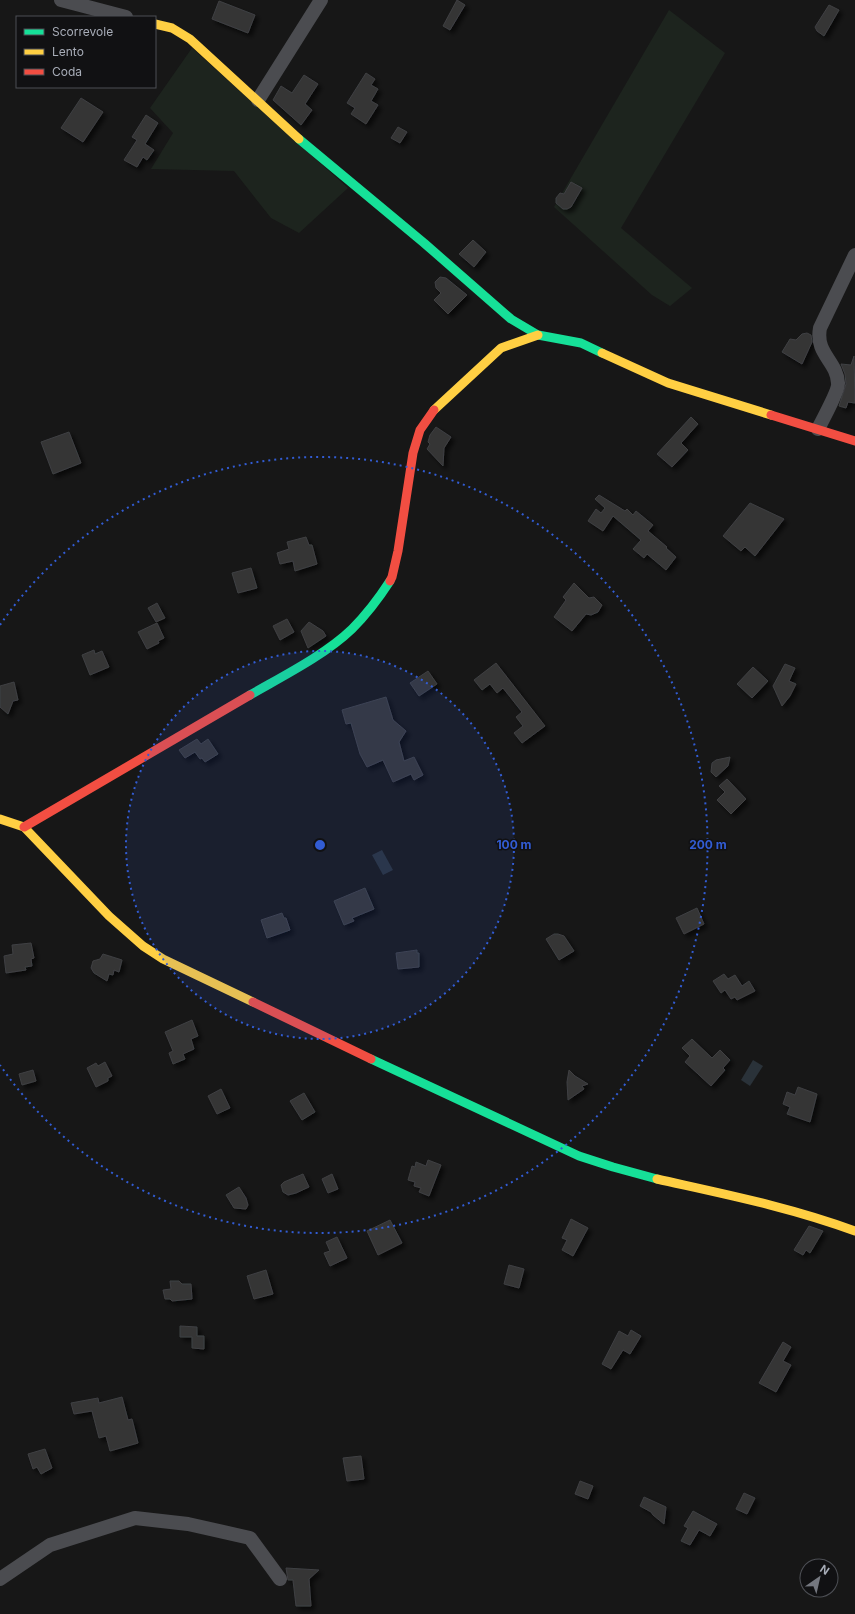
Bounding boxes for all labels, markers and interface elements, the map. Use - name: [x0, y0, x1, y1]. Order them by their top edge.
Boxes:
- legend: [16, 16, 156, 88]
- text: Scorrevole: [52, 24, 113, 39]
- text: Lento: [52, 44, 84, 59]
- text: Coda: [52, 64, 82, 79]
- text: 100 m: [496, 837, 532, 852]
- text: 200 m: [689, 837, 727, 852]
- centre of rings: [313, 838, 327, 852]
- north arrow: [799, 1558, 839, 1598]
- text: N: [817, 1562, 832, 1578]

